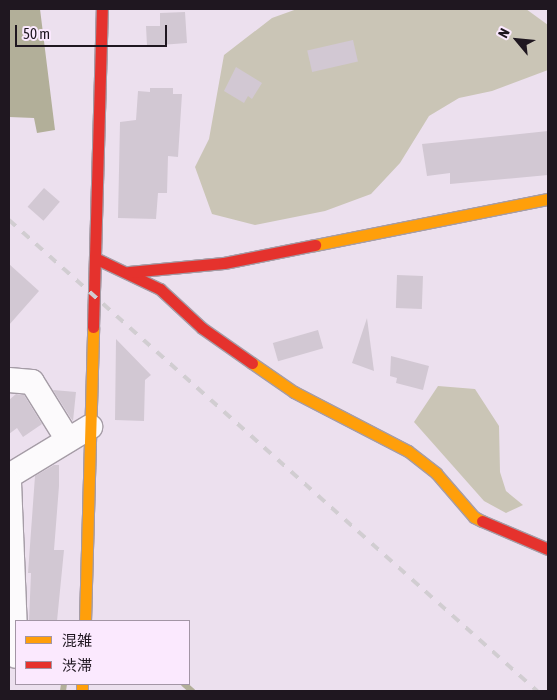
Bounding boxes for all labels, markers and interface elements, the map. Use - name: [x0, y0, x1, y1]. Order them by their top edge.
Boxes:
- scale bar: [18, 15, 170, 47]
- north arrow: [492, 15, 542, 65]
- text: 50 m: [23, 25, 50, 42]
- text: N: [495, 26, 513, 40]
- legend: [15, 620, 190, 685]
- text: 混雑: [62, 632, 92, 649]
- text: 渋滞: [62, 657, 92, 674]

